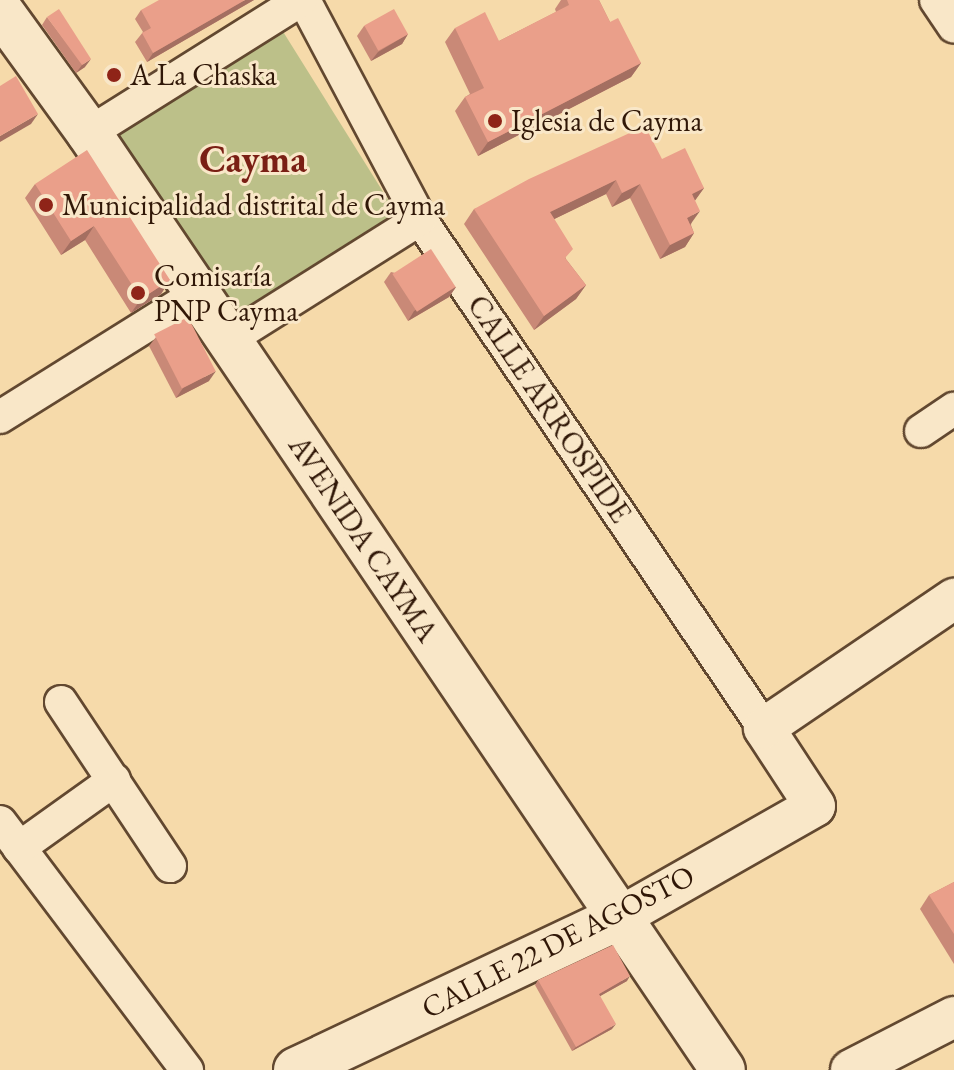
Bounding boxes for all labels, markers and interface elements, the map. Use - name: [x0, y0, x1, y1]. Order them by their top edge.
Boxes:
- place label: A La Chaska: [130, 57, 277, 93]
- marker: A La Chaska: [105, 66, 123, 84]
- place label: Iglesia de Cayma: [511, 103, 702, 139]
- marker: Iglesia de Cayma: [486, 112, 504, 130]
- district label: Cayma: [199, 136, 307, 182]
- place label: Municipalidad distrital de Cayma: [62, 187, 445, 223]
- marker: Municipalidad distrital de Cayma: [37, 196, 55, 214]
- place label: Comisaría PNP Cayma: [154, 258, 298, 328]
- marker: Comisaría PNP Cayma: [129, 284, 147, 302]
- street label: CALLE ARROSPIDE: [460, 288, 638, 530]
- street label: AVENIDA CAYMA: [281, 429, 445, 649]
- street label: CALLE 22 DE AGOSTO: [416, 858, 700, 1026]

